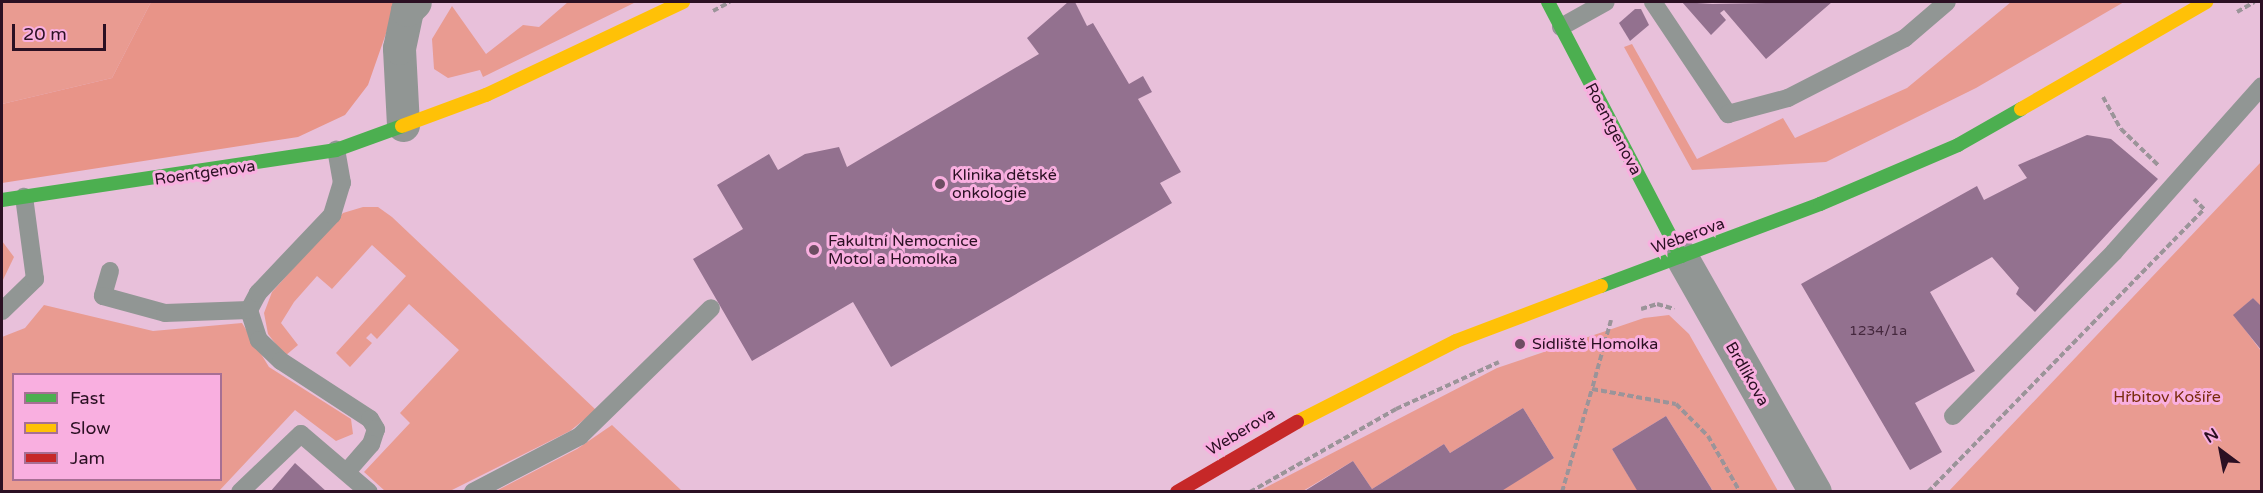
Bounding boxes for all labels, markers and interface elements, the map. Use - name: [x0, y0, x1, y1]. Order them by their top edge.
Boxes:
- scale bar: [15, 12, 110, 50]
- text: 20 m: [23, 23, 67, 45]
- street label: Roentgenova: [1581, 80, 1645, 178]
- street label: Roentgenova: [153, 156, 257, 190]
- place label: Klinika dětské onkologie: [952, 165, 1057, 203]
- marker: Klinika dětské onkologie: [933, 177, 947, 191]
- street label: Weberova: [1649, 214, 1727, 258]
- place label: Fakultní Nemocnice Motol a Homolka: [828, 231, 978, 269]
- marker: Fakultní Nemocnice Motol a Homolka: [805, 241, 823, 259]
- house number: 1234/1a: [1849, 323, 1907, 339]
- place label: Sídliště Homolka: [1532, 334, 1658, 354]
- marker: Sídliště Homolka: [1513, 337, 1527, 351]
- street label: Brdlíkova: [1721, 339, 1773, 409]
- legend: [12, 373, 222, 481]
- text: Fast: [70, 387, 105, 409]
- park label: Hřbitov Košíře: [2113, 387, 2221, 407]
- street label: Weberova: [1203, 404, 1279, 460]
- text: Slow: [70, 417, 111, 439]
- north arrow: [2191, 421, 2251, 481]
- text: N: [2201, 424, 2222, 448]
- text: Jam: [70, 447, 105, 469]

